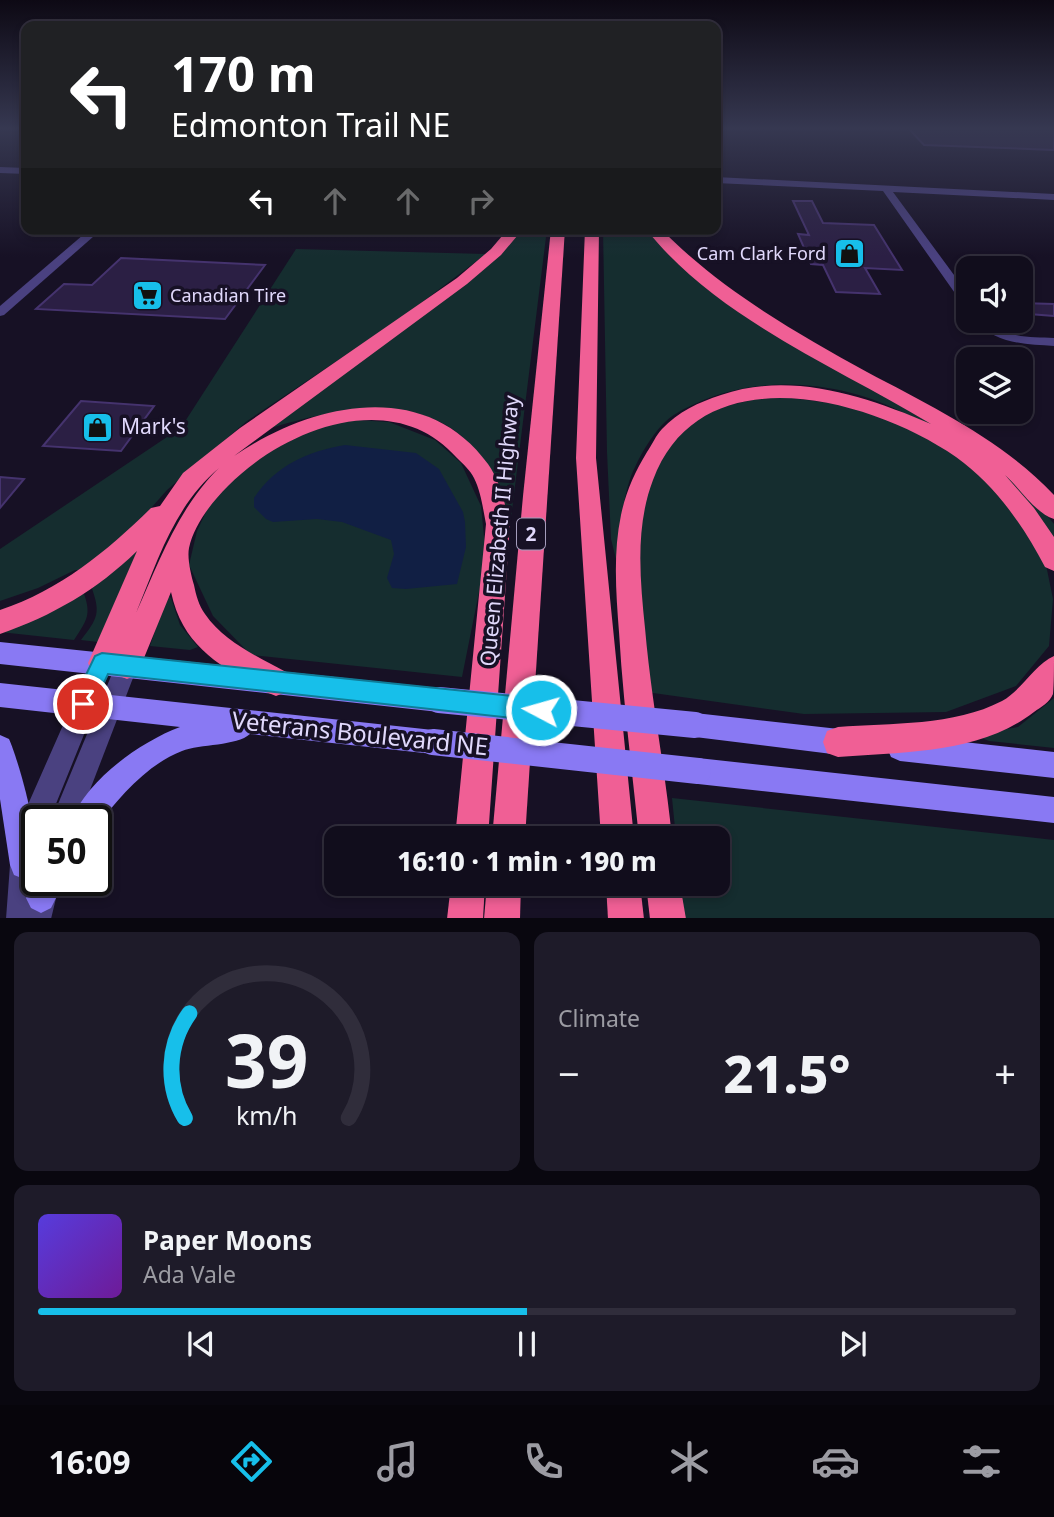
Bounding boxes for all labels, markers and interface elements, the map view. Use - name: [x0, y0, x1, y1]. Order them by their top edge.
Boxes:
- text: 170 m: [171, 40, 316, 106]
- icon: left: [56, 49, 147, 140]
- text: Edmonton Trail NE: [171, 103, 450, 146]
- icon: left: [243, 182, 281, 220]
- icon: ahead: [316, 182, 354, 220]
- icon: ahead: [389, 182, 427, 220]
- icon: right: [462, 182, 500, 220]
- shop icon: Cam Clark Ford: [832, 237, 866, 271]
- place label: Cam Clark Ford: [697, 241, 826, 265]
- map controls: [956, 256, 1033, 424]
- button: sound: [956, 256, 1033, 333]
- supermarket icon: Canadian Tire: [130, 279, 164, 313]
- place label: Canadian Tire: [170, 283, 286, 307]
- button: layers: [956, 347, 1033, 424]
- street label: Queen Elizabeth II Highway: [473, 394, 525, 668]
- shop icon: Mark's: [81, 410, 115, 444]
- place label: Mark's: [121, 412, 186, 440]
- road number: 2: [517, 519, 545, 550]
- position arrow: [504, 673, 578, 747]
- pin: [53, 674, 113, 734]
- icon: arrive: [64, 685, 102, 723]
- street label: Veterans Boulevard NE: [231, 703, 490, 762]
- speed limit sign: 50: [21, 805, 112, 896]
- text: 16:10 · 1 min · 190 m: [397, 843, 657, 879]
- text: Climate: [558, 1002, 640, 1034]
- text: 39: [225, 1010, 309, 1109]
- text: 21.5°: [724, 1037, 850, 1108]
- text: −: [558, 1047, 580, 1099]
- text: +: [994, 1047, 1016, 1099]
- text: km/h: [236, 1097, 298, 1131]
- text: Paper Moons: [143, 1222, 312, 1258]
- text: Ada Vale: [143, 1258, 236, 1290]
- icon: previous: [182, 1325, 220, 1363]
- icon: pause: [508, 1325, 546, 1363]
- icon: next: [834, 1325, 872, 1363]
- icon: directions: [227, 1437, 276, 1486]
- icon: music: [373, 1437, 422, 1486]
- icon: phone: [519, 1437, 568, 1486]
- icon: climate: [665, 1437, 714, 1486]
- icon: car: [811, 1437, 860, 1486]
- icon: filters: [957, 1437, 1006, 1486]
- text: 16:09: [48, 1440, 131, 1483]

